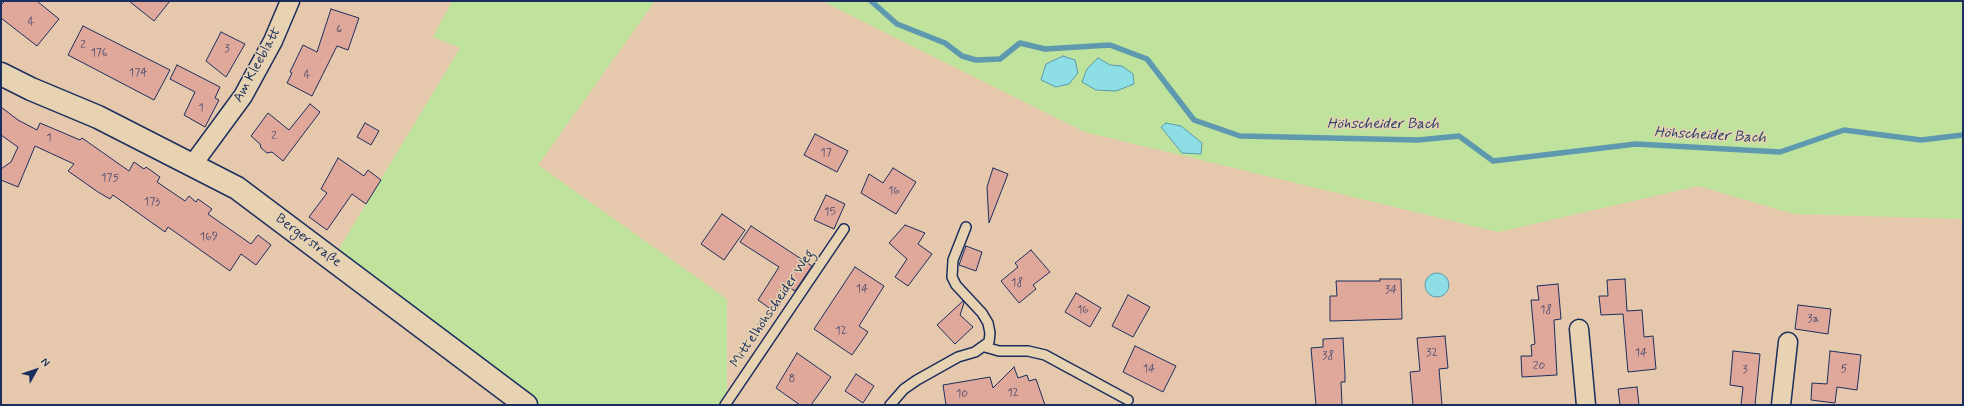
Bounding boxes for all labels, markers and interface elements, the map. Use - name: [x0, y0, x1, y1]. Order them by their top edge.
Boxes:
- house number: 4: [28, 15, 34, 29]
- house number: 6: [336, 22, 342, 36]
- street label: Am Kleeblatt: [230, 24, 286, 106]
- house number: 2: [80, 38, 86, 52]
- house number: 3: [224, 42, 230, 56]
- house number: 176: [90, 46, 108, 60]
- house number: 174: [129, 66, 147, 80]
- house number: 4: [304, 68, 310, 82]
- house number: 1: [198, 101, 204, 115]
- water label: Höhscheider Bach: [1327, 116, 1439, 134]
- water label: Höhscheider Bach: [1654, 124, 1766, 148]
- house number: 2: [271, 129, 277, 143]
- house number: 1: [46, 131, 52, 145]
- house number: 17: [820, 146, 832, 160]
- house number: 175: [101, 171, 119, 185]
- house number: 16: [888, 184, 900, 198]
- house number: 173: [144, 195, 160, 209]
- house number: 15: [824, 205, 836, 219]
- street label: Bergerstraße: [272, 211, 344, 271]
- house number: 169: [200, 230, 218, 244]
- street label: Mittelhöhscheider Weg: [727, 247, 819, 371]
- house number: 18: [1011, 276, 1023, 290]
- house number: 14: [856, 282, 868, 296]
- house number: 34: [1385, 283, 1397, 297]
- house number: 16: [1077, 303, 1089, 317]
- house number: 18: [1540, 303, 1552, 317]
- house number: 3a: [1807, 312, 1819, 326]
- house number: 12: [835, 324, 847, 338]
- house number: 32: [1426, 346, 1438, 360]
- house number: 14: [1635, 346, 1647, 360]
- house number: 38: [1322, 349, 1334, 363]
- north arrow: [16, 350, 56, 390]
- text: N: [37, 355, 53, 370]
- house number: 20: [1533, 359, 1545, 373]
- house number: 14: [1143, 362, 1155, 376]
- house number: 5: [1840, 362, 1848, 376]
- house number: 3: [1742, 363, 1748, 377]
- house number: 8: [789, 372, 795, 386]
- house number: 12: [1007, 386, 1019, 400]
- house number: 10: [956, 387, 968, 401]

